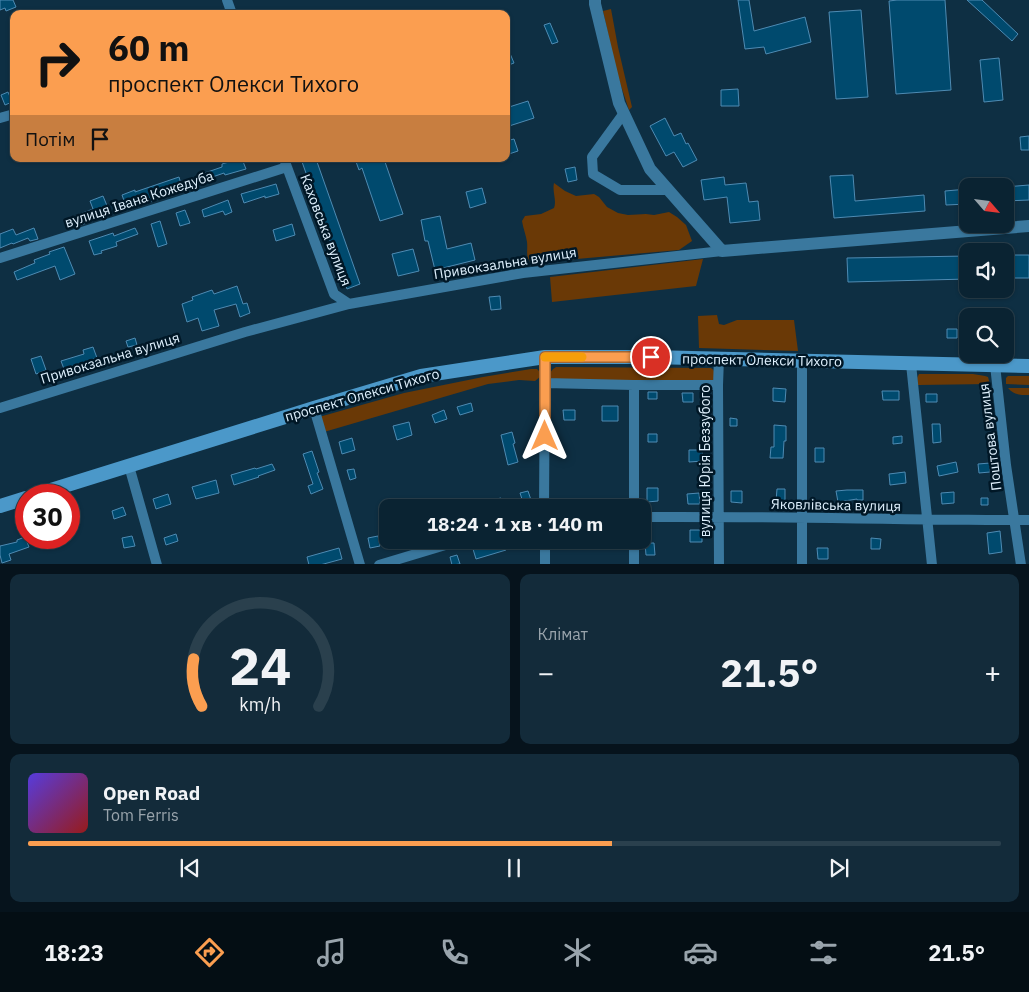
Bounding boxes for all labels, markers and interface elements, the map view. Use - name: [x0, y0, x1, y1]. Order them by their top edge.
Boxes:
- text: 60 m: [108, 25, 190, 71]
- icon: right: [25, 30, 90, 95]
- text: проспект Олекси Тихого: [108, 69, 359, 98]
- icon: arrive: [86, 125, 114, 153]
- text: Потім: [25, 127, 76, 151]
- street label: вулиця Івана Кожедуба: [62, 166, 216, 232]
- street label: Каховська вулиця: [296, 171, 356, 289]
- north arrow: [959, 178, 1014, 232]
- map controls: [959, 178, 1014, 363]
- street label: Привокзальна вулиця: [432, 243, 578, 283]
- button: sound: [959, 243, 1014, 298]
- button: search: [959, 308, 1014, 363]
- street label: Привокзальна вулиця: [38, 328, 182, 388]
- pin: [630, 336, 672, 378]
- icon: arrive: [637, 343, 665, 371]
- street label: проспект Олекси Тихого: [682, 350, 842, 370]
- street label: проспект Олекси Тихого: [283, 364, 441, 426]
- street label: Поштова вулиця: [974, 382, 1006, 492]
- street label: вулиця Юрія Беззубого: [696, 385, 714, 537]
- position arrow: [518, 409, 570, 461]
- speed limit sign: 30: [15, 484, 80, 549]
- street label: Яковлівська вулиця: [771, 495, 901, 515]
- text: 18:24 · 1 хв · 140 m: [427, 512, 603, 536]
- text: Клімат: [538, 624, 588, 644]
- text: 24: [229, 632, 291, 699]
- text: 21.5°: [720, 648, 818, 697]
- text: −: [538, 654, 554, 691]
- text: +: [984, 654, 1001, 691]
- text: km/h: [239, 693, 281, 716]
- text: Open Road: [103, 781, 200, 805]
- text: Tom Ferris: [103, 805, 179, 825]
- icon: previous: [176, 854, 204, 882]
- icon: pause: [500, 854, 528, 882]
- icon: next: [825, 854, 853, 882]
- icon: directions: [192, 935, 227, 970]
- icon: music: [314, 935, 349, 970]
- icon: phone: [437, 935, 472, 970]
- icon: climate: [560, 935, 595, 970]
- icon: car: [683, 935, 718, 970]
- icon: filters: [806, 935, 841, 970]
- text: 18:23: [44, 938, 104, 967]
- text: 21.5°: [928, 938, 985, 967]

